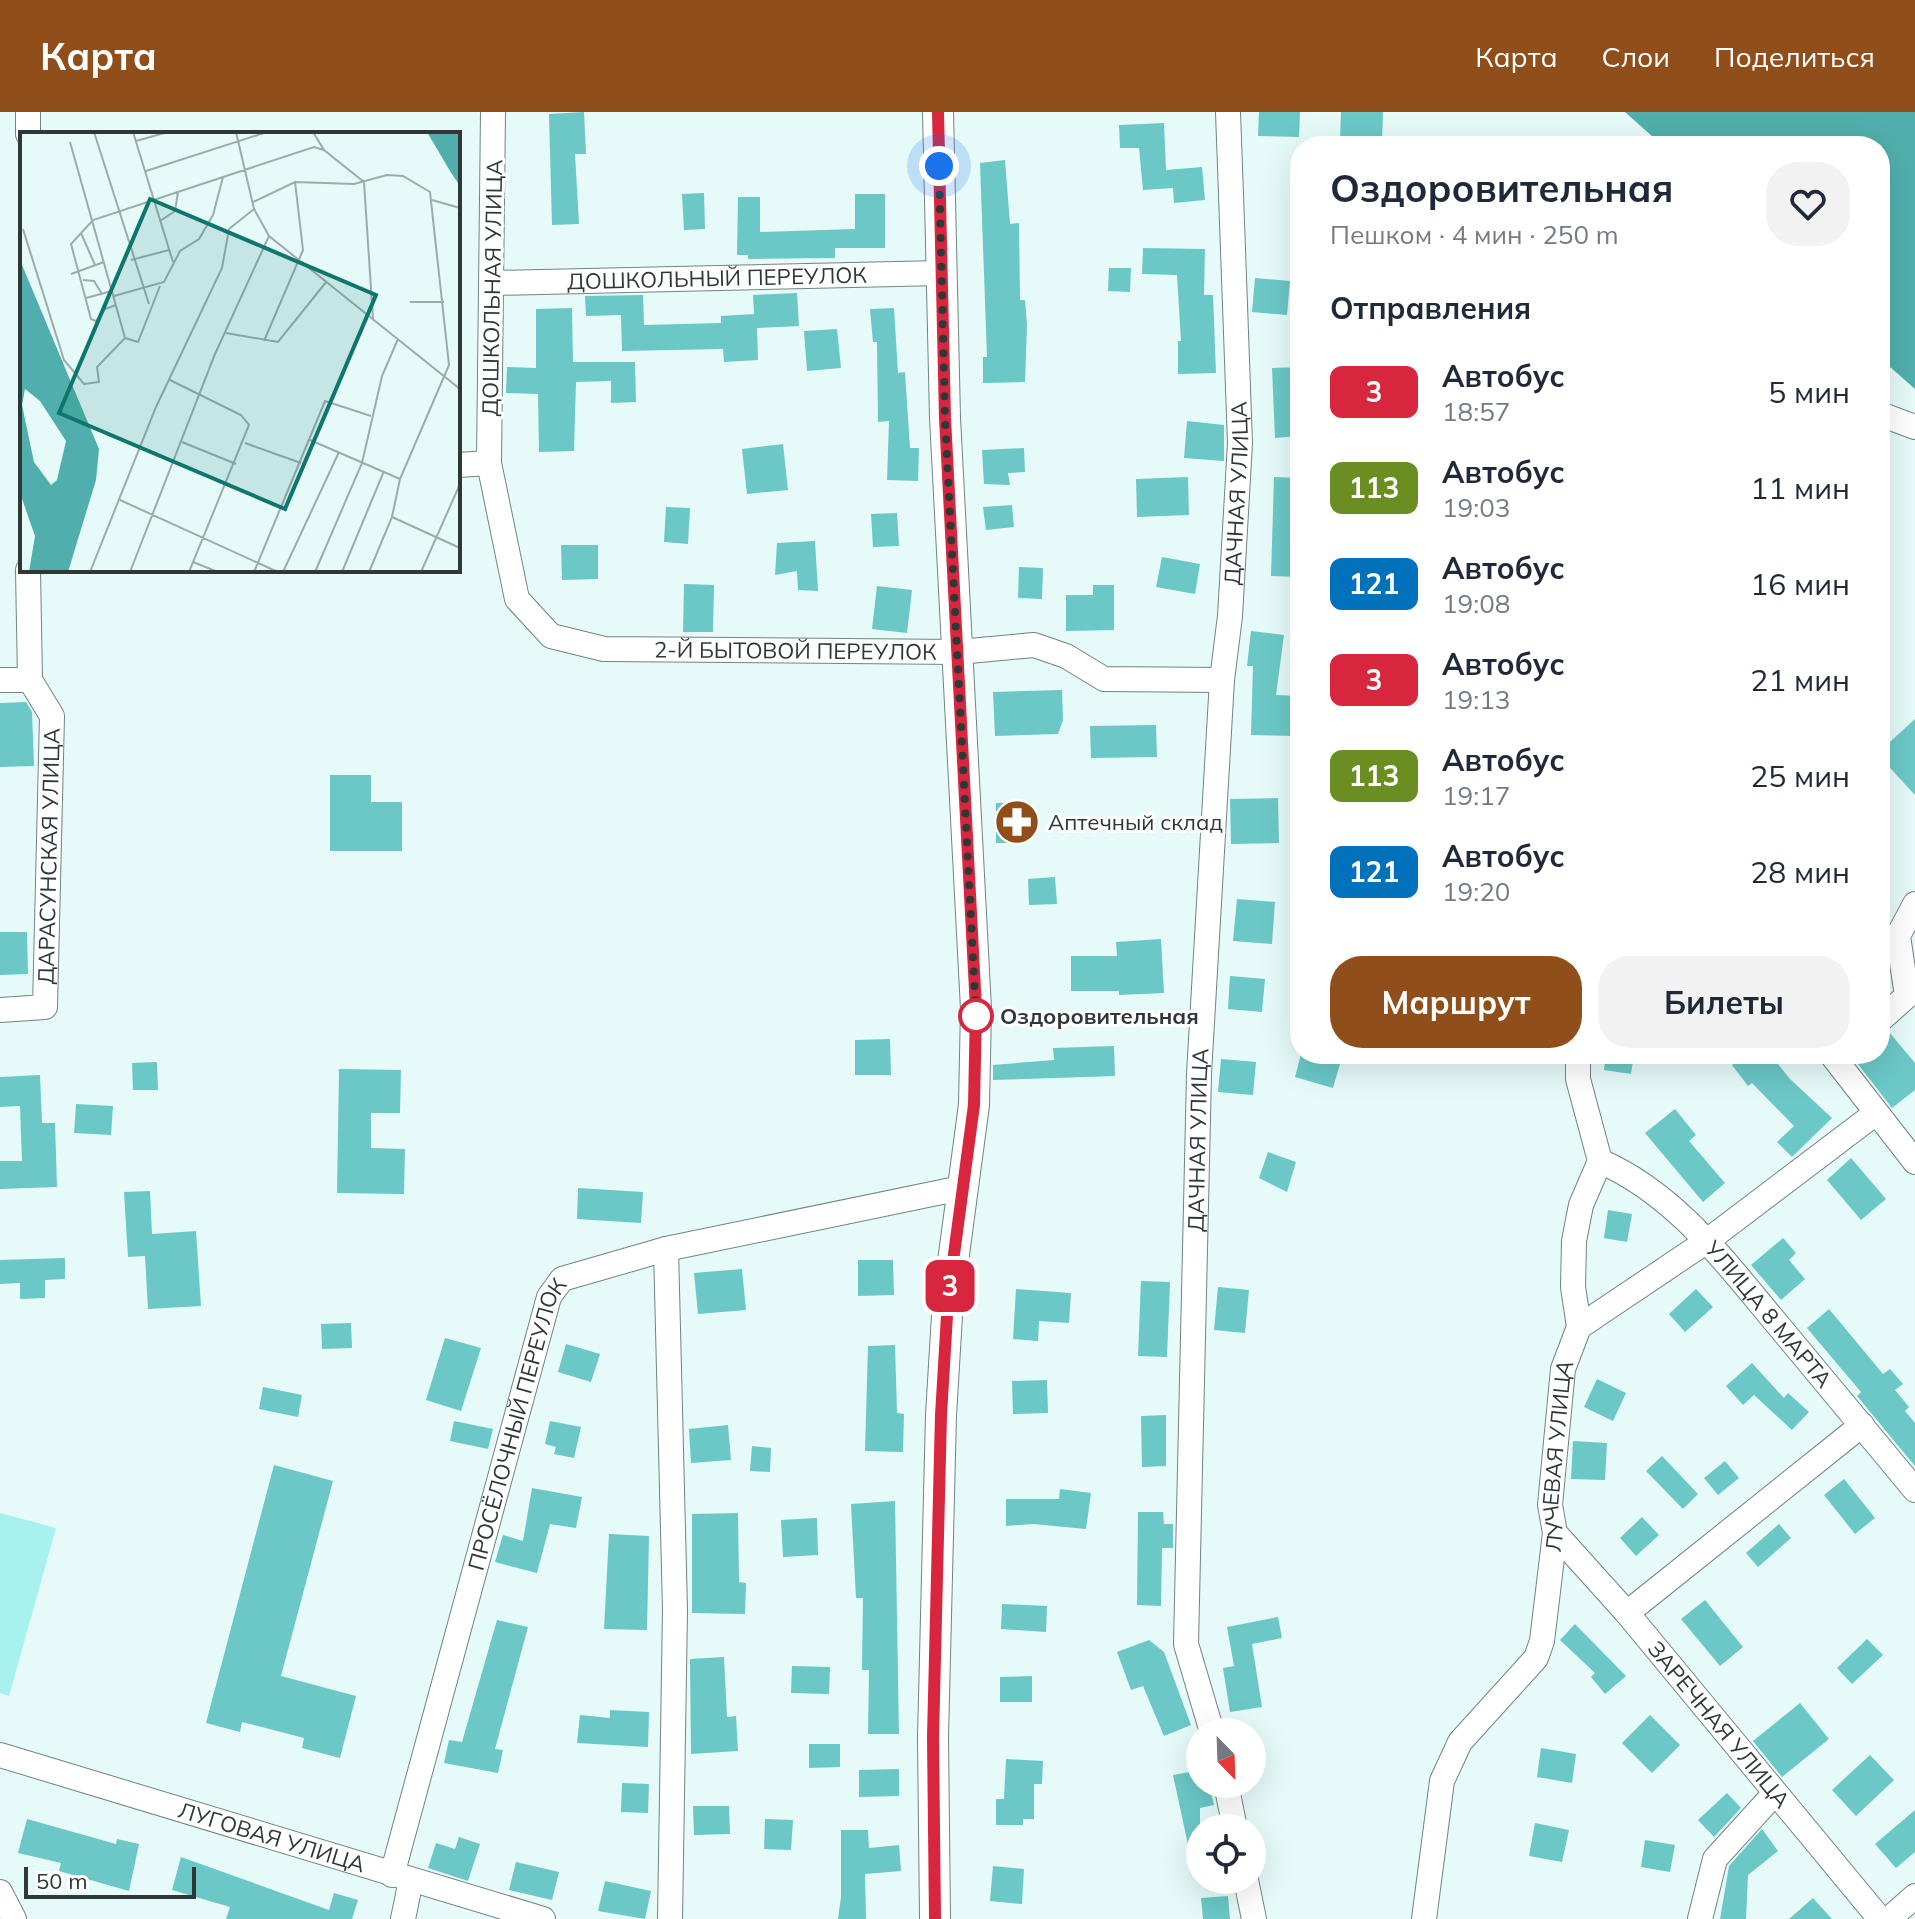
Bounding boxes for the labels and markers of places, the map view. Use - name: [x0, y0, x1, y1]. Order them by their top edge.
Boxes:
- pharmacy icon: Аптечный склад: [993, 798, 1041, 846]
- place label: Аптечный склад: [1048, 808, 1223, 836]
- marker: Оздоровительная: [959, 999, 993, 1033]
- place label: Оздоровительная: [1000, 1002, 1199, 1030]

